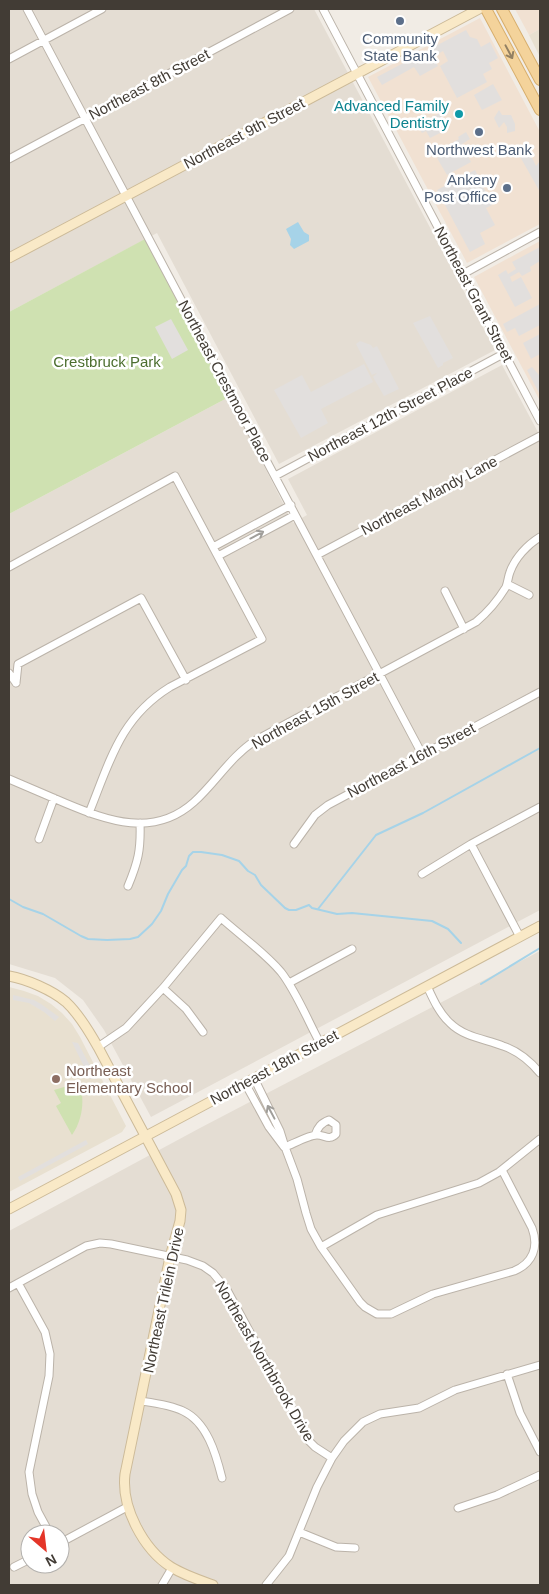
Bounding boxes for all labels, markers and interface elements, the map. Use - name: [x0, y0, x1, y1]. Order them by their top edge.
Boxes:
- marker: Community State Bank: [394, 15, 406, 27]
- place label: Community State Bank: [362, 30, 438, 64]
- one-way arrow: [505, 44, 514, 59]
- street label: Northeast 8th Street: [86, 45, 213, 123]
- street label: Northeast 9th Street: [181, 94, 308, 172]
- place label: Advanced Family Dentistry: [334, 97, 449, 131]
- marker: Advanced Family Dentistry: [453, 108, 465, 120]
- marker: Northwest Bank: [473, 126, 485, 138]
- place label: Northwest Bank: [426, 141, 532, 158]
- place label: Ankeny Post Office: [424, 171, 497, 205]
- marker: Ankeny Post Office: [501, 182, 513, 194]
- street label: Northeast Grant Street: [431, 223, 517, 365]
- street label: Northeast Crestmoor Place: [175, 297, 275, 465]
- park label: Crestbruck Park: [53, 353, 161, 370]
- street label: Northeast 12th Street Place: [305, 363, 475, 465]
- street label: Northeast Mandy Lane: [358, 452, 500, 538]
- one-way arrow: [249, 530, 264, 540]
- street label: Northeast 15th Street: [249, 668, 382, 752]
- street label: Northeast 16th Street: [344, 719, 479, 801]
- street label: Northeast 18th Street: [207, 1026, 342, 1108]
- place label: Northeast Elementary School: [66, 1062, 192, 1096]
- marker: Northeast Elementary School: [50, 1073, 62, 1085]
- one-way arrow: [266, 1105, 275, 1120]
- street label: Northeast Trilein Drive: [139, 1226, 187, 1374]
- street label: Northeast Northbrook Drive: [212, 1278, 318, 1444]
- north arrow: [20, 1524, 70, 1574]
- text: N: [43, 1551, 59, 1570]

